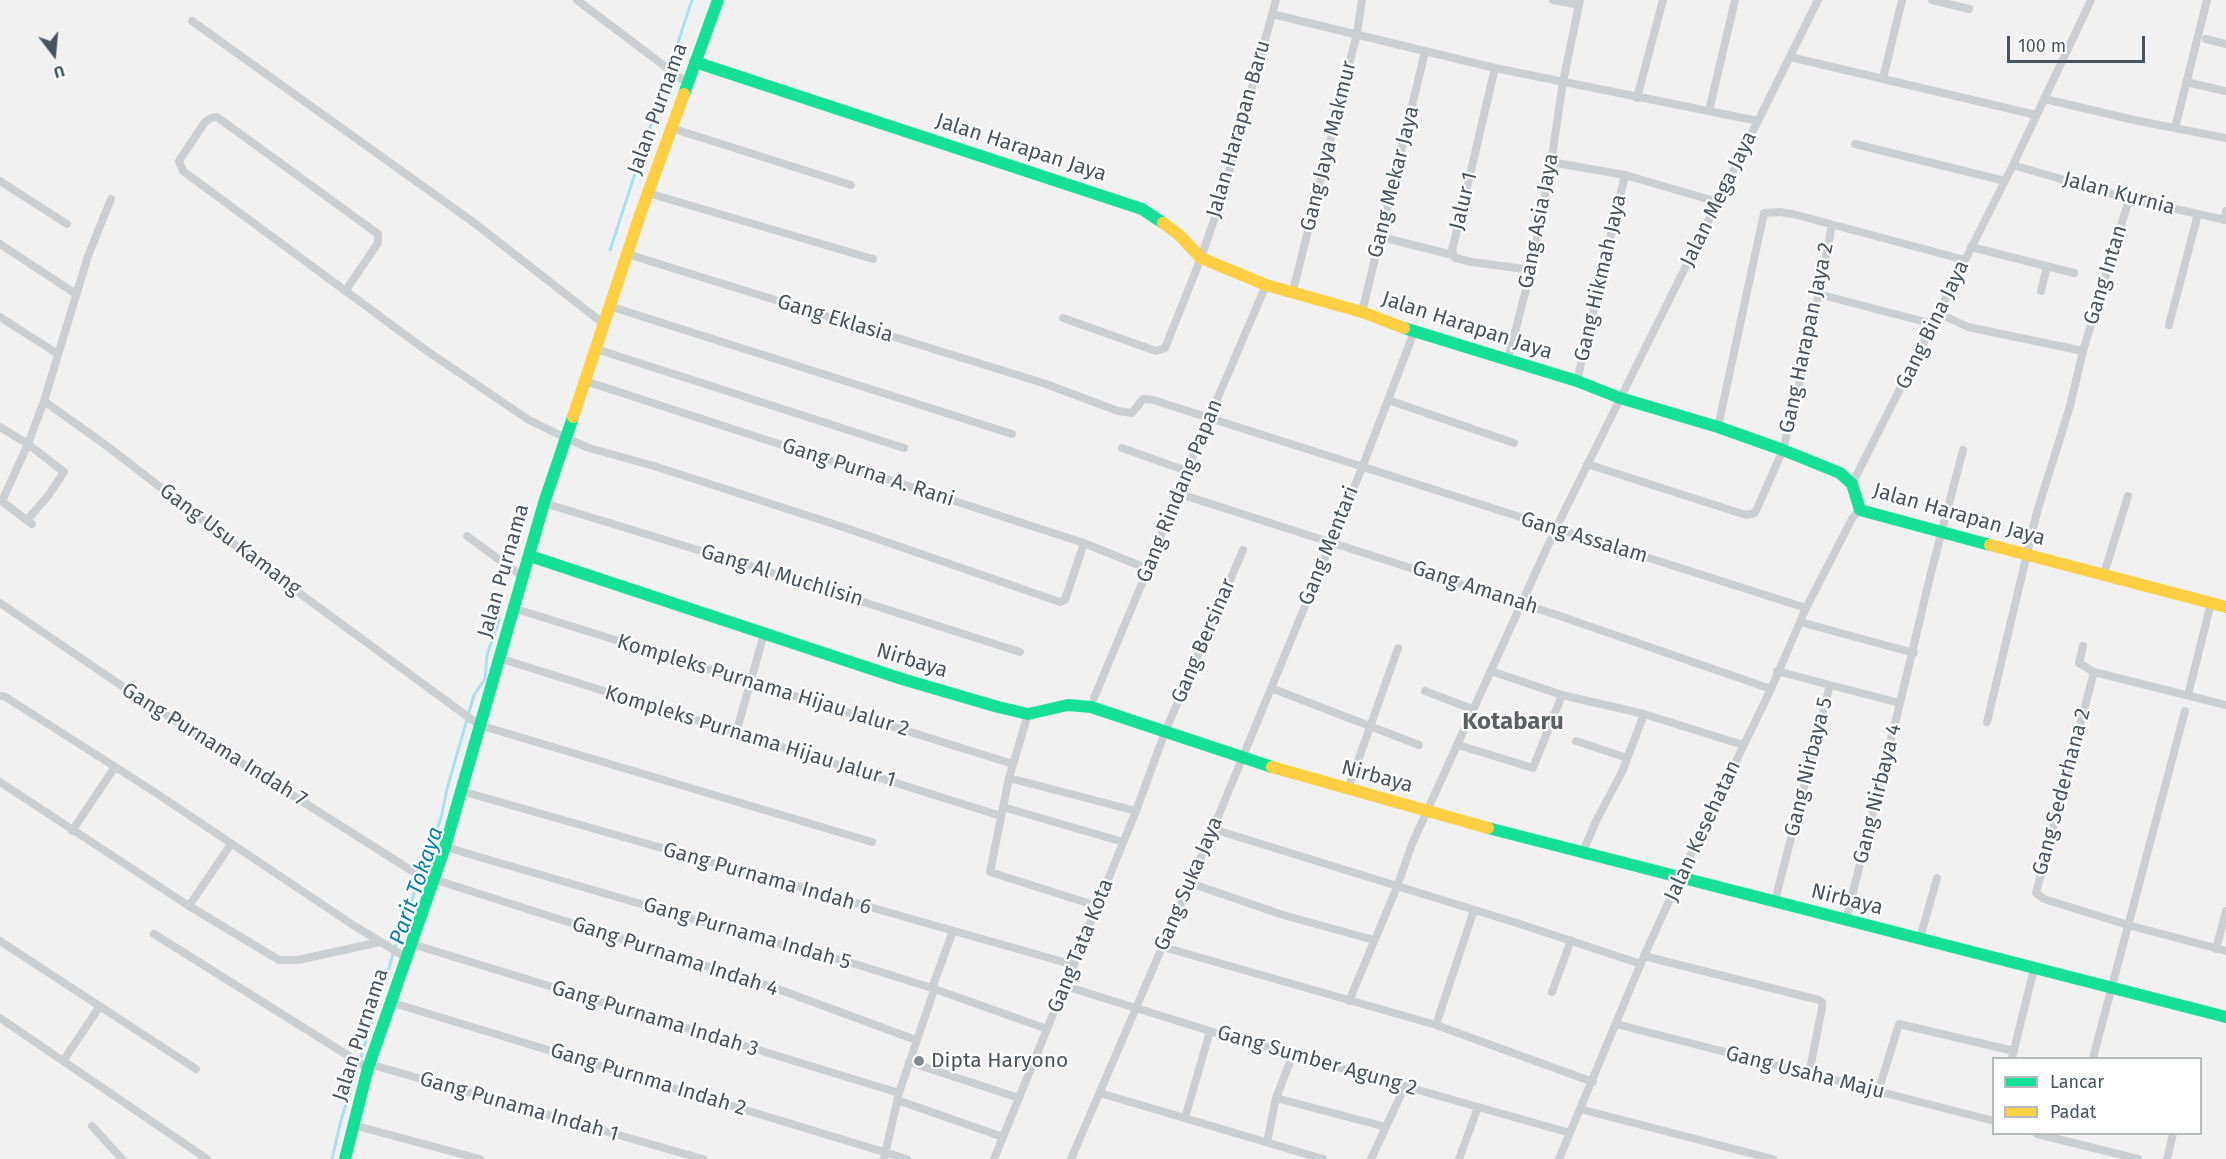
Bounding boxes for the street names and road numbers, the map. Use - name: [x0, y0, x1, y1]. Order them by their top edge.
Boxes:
- street label: Jalan Harapan Baru: [1202, 37, 1276, 221]
- street label: Jalan Purnama: [623, 40, 693, 178]
- street label: Gang Jaya Makmur: [1296, 58, 1362, 234]
- street label: Gang Mekar Jaya: [1363, 103, 1425, 261]
- street label: Jalan Harapan Jaya: [932, 109, 1110, 187]
- street label: Jalan Mega Jaya: [1675, 127, 1763, 271]
- street label: Gang Asia Jaya: [1514, 151, 1564, 291]
- street label: Jalan Kurnia: [2060, 167, 2178, 221]
- street label: Jalur 1: [1445, 169, 1483, 233]
- street label: Gang Hikmah Jaya: [1570, 192, 1632, 364]
- street label: Gang Intan: [2079, 222, 2133, 328]
- street label: Gang Harapan Jaya 2: [1774, 240, 1840, 436]
- street label: Gang Bina Jaya: [1891, 256, 1975, 394]
- street label: Jalan Harapan Jaya: [1378, 287, 1556, 365]
- street label: Gang Eklasia: [774, 289, 896, 349]
- street label: Gang Rindang Papan: [1132, 396, 1228, 586]
- street label: Gang Purna A. Rani: [779, 433, 957, 513]
- street label: Gang Usu Kamang: [154, 478, 306, 602]
- street label: Jalan Harapan Jaya: [1870, 478, 2048, 552]
- street label: Gang Mentari: [1294, 483, 1364, 609]
- street label: Jalan Purnama: [473, 501, 535, 641]
- street label: Gang Assalam: [1517, 507, 1651, 569]
- street label: Gang Al Muchlisin: [698, 539, 866, 613]
- street label: Gang Amanah: [1409, 556, 1541, 620]
- street label: Gang Bersinar: [1166, 575, 1242, 707]
- street label: Kompleks Purnama Hijau Jalur 2: [614, 629, 912, 743]
- street label: Nirbaya: [873, 638, 951, 684]
- street label: Gang Purnama Indah 7: [117, 678, 311, 812]
- street label: Kompleks Purnama Hijau Jalur 1: [601, 681, 899, 793]
- street label: Gang Nirbaya 5: [1780, 695, 1838, 839]
- street label: Gang Sederhana 2: [2028, 706, 2096, 878]
- street label: Gang Nirbaya 4: [1848, 721, 1908, 867]
- street label: Nirbaya: [1338, 755, 1416, 799]
- street label: Jalan Kesehatan: [1659, 757, 1747, 905]
- street label: Gang Suka Jaya: [1149, 813, 1229, 955]
- street label: Gang Purnama Indah 6: [660, 837, 874, 921]
- street label: Gang Tata Kota: [1043, 875, 1119, 1017]
- street label: Nirbaya: [1808, 879, 1886, 921]
- street label: Gang Purnama Indah 5: [640, 892, 854, 976]
- street label: Gang Purnama Indah 4: [569, 912, 781, 1002]
- street label: Jalan Purnama: [328, 965, 394, 1105]
- street label: Gang Purnama Indah 3: [549, 976, 761, 1062]
- street label: Gang Sumber Agung 2: [1214, 1020, 1420, 1102]
- street label: Gang Purnma Indah 2: [547, 1038, 749, 1122]
- street label: Gang Usaha Maju: [1723, 1041, 1887, 1105]
- street label: Gang Punama Indah 1: [417, 1067, 621, 1147]

